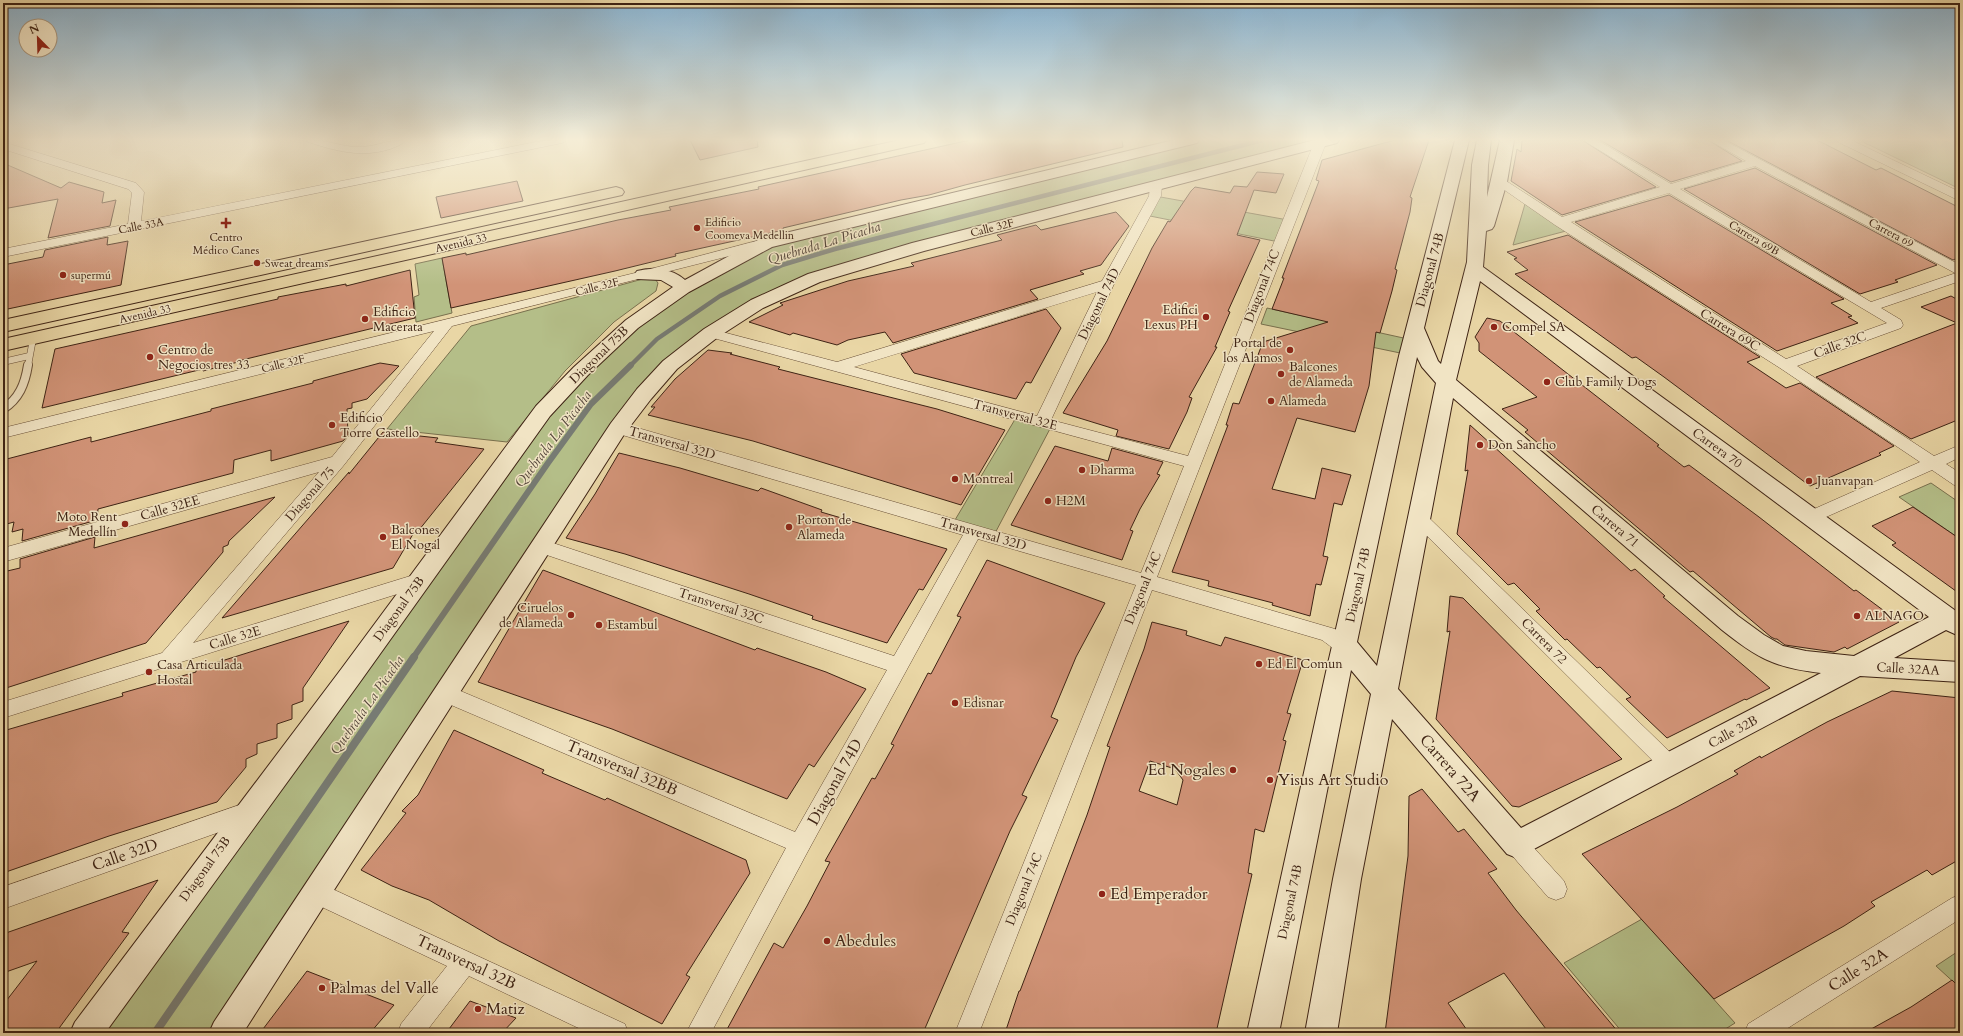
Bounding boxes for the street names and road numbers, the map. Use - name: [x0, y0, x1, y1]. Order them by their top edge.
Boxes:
- street label: Calle 33A: [117, 214, 165, 238]
- street label: Calle 32F: [969, 215, 1015, 241]
- street label: Carrera 69: [1866, 215, 1917, 251]
- street label: Carrera 69B: [1726, 217, 1782, 259]
- street label: Avenida 33: [434, 230, 489, 256]
- street label: Diagonal 74B: [1411, 231, 1449, 309]
- street label: Diagonal 74C: [1240, 247, 1284, 325]
- street label: Diagonal 74D: [1074, 265, 1124, 343]
- street label: Calle 32F: [574, 274, 620, 300]
- street label: Avenida 33: [118, 301, 173, 327]
- street label: Carrera 69C: [1696, 304, 1764, 356]
- street label: Diagonal 75B: [565, 322, 633, 388]
- street label: Calle 32C: [1811, 327, 1869, 363]
- street label: Calle 32F: [260, 351, 306, 377]
- street label: Transversal 32E: [971, 395, 1059, 435]
- street label: Transversal 32D: [627, 422, 717, 464]
- street label: Carrera 70: [1688, 424, 1746, 473]
- street label: Diagonal 75: [281, 463, 339, 525]
- street label: Calle 32EE: [138, 491, 202, 525]
- street label: Carrera 71: [1587, 500, 1643, 552]
- street label: Transversal 32D: [938, 513, 1028, 555]
- street label: Diagonal 74B: [1341, 546, 1375, 624]
- street label: Diagonal 74C: [1120, 549, 1166, 627]
- street label: Diagonal 75B: [369, 573, 429, 645]
- street label: Transversal 32C: [676, 584, 766, 628]
- street label: Carrera 72: [1517, 614, 1571, 668]
- street label: Calle 32E: [207, 622, 263, 654]
- street label: Calle 32AA: [1876, 658, 1941, 680]
- street label: Calle 32B: [1705, 711, 1761, 753]
- street label: Carrera 72A: [1415, 729, 1486, 807]
- street label: Transversal 32BB: [563, 735, 681, 801]
- street label: Diagonal 74D: [802, 735, 868, 829]
- street label: Calle 32D: [89, 833, 161, 877]
- street label: Diagonal 75B: [175, 833, 235, 905]
- street label: Diagonal 74C: [1001, 850, 1047, 928]
- street label: Diagonal 74B: [1273, 863, 1307, 941]
- street label: Transversal 32B: [412, 929, 520, 995]
- street label: Calle 32A: [1824, 943, 1893, 997]

